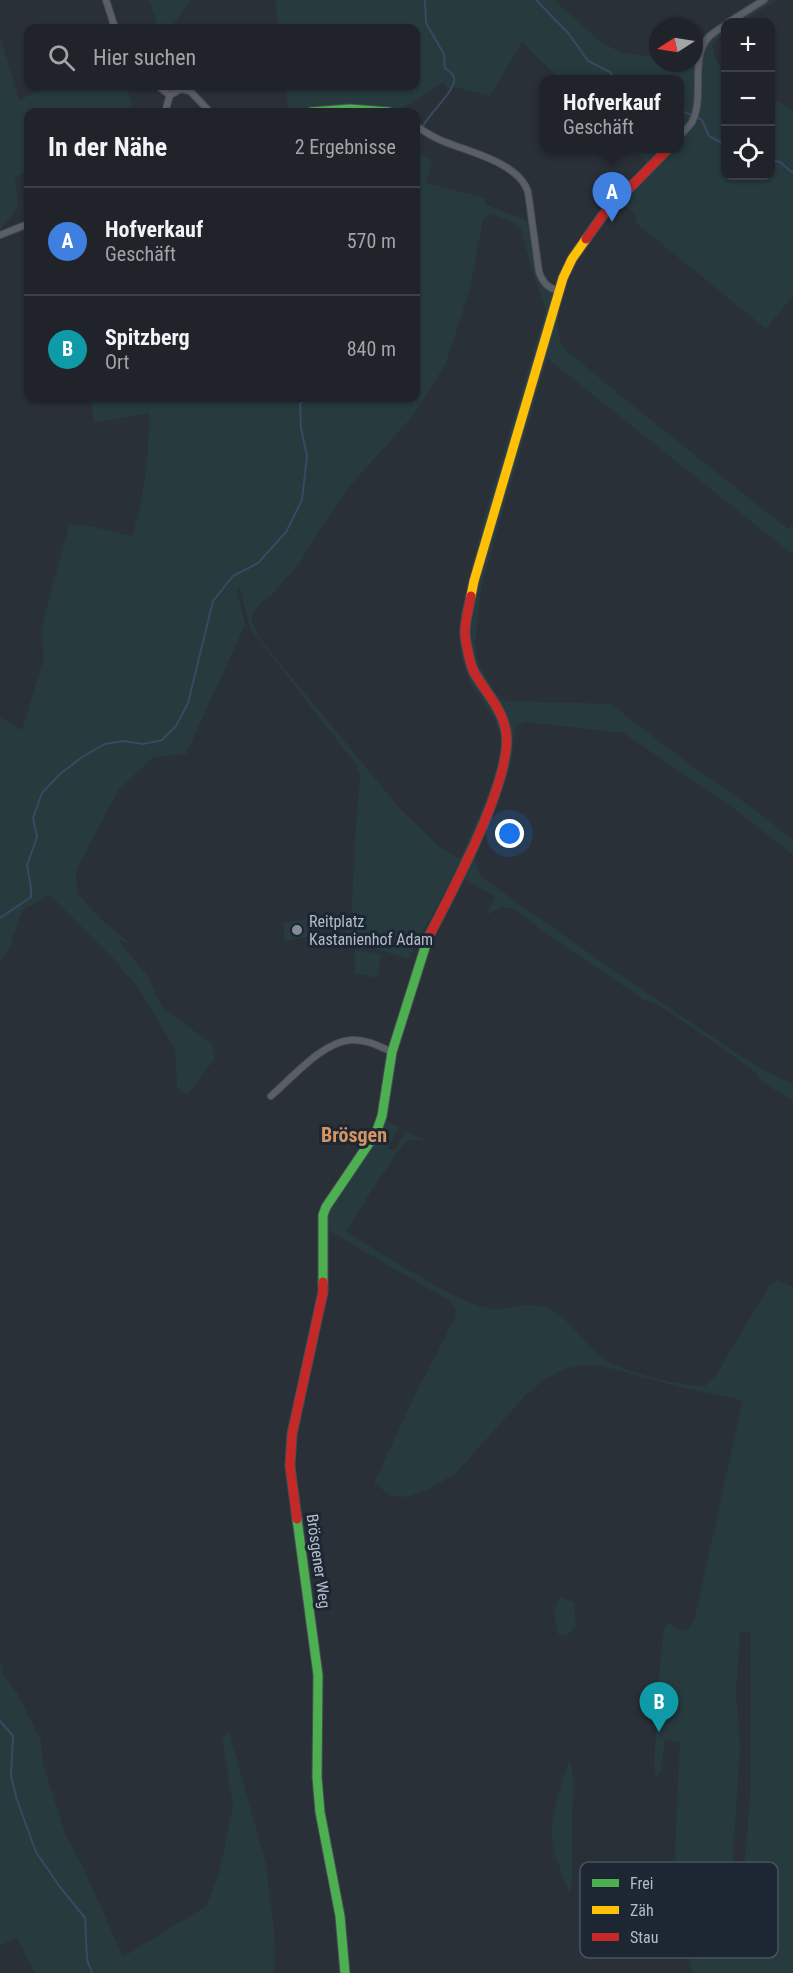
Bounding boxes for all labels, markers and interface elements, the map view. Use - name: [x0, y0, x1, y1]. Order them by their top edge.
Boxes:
- north arrow: [649, 18, 703, 72]
- map controls: [721, 18, 775, 180]
- button: +: [721, 18, 775, 72]
- search box: [24, 24, 420, 90]
- icon: search: [45, 41, 78, 74]
- text: Hier suchen: [93, 45, 196, 70]
- button: −: [721, 72, 775, 126]
- popup: [540, 75, 684, 153]
- text: Hofverkauf: [563, 90, 661, 115]
- text: Geschäft: [563, 115, 634, 139]
- button: locate: [721, 126, 775, 180]
- text: In der Nähe: [48, 132, 167, 162]
- text: 2 Ergebnisse: [295, 135, 396, 159]
- pin: A: [592, 172, 632, 222]
- text: Hofverkauf: [105, 217, 203, 242]
- text: A: [62, 229, 73, 253]
- text: 570 m: [347, 229, 396, 253]
- text: Geschäft: [105, 242, 176, 266]
- text: Spitzberg: [105, 325, 190, 350]
- text: B: [62, 337, 73, 361]
- text: 840 m: [347, 337, 396, 361]
- text: Ort: [105, 350, 130, 374]
- your location: [495, 819, 524, 848]
- place label: Reitplatz Kastanienhof Adam: [309, 912, 433, 949]
- marker: Reitplatz Kastanienhof Adam: [290, 923, 304, 937]
- district label: Brösgen: [321, 1123, 387, 1147]
- street label: Brösgener Weg: [302, 1513, 335, 1610]
- pin: B: [640, 1682, 678, 1732]
- legend: [580, 1862, 778, 1958]
- text: Frei: [630, 1874, 653, 1893]
- text: Zäh: [630, 1901, 654, 1920]
- text: Stau: [630, 1928, 658, 1947]

